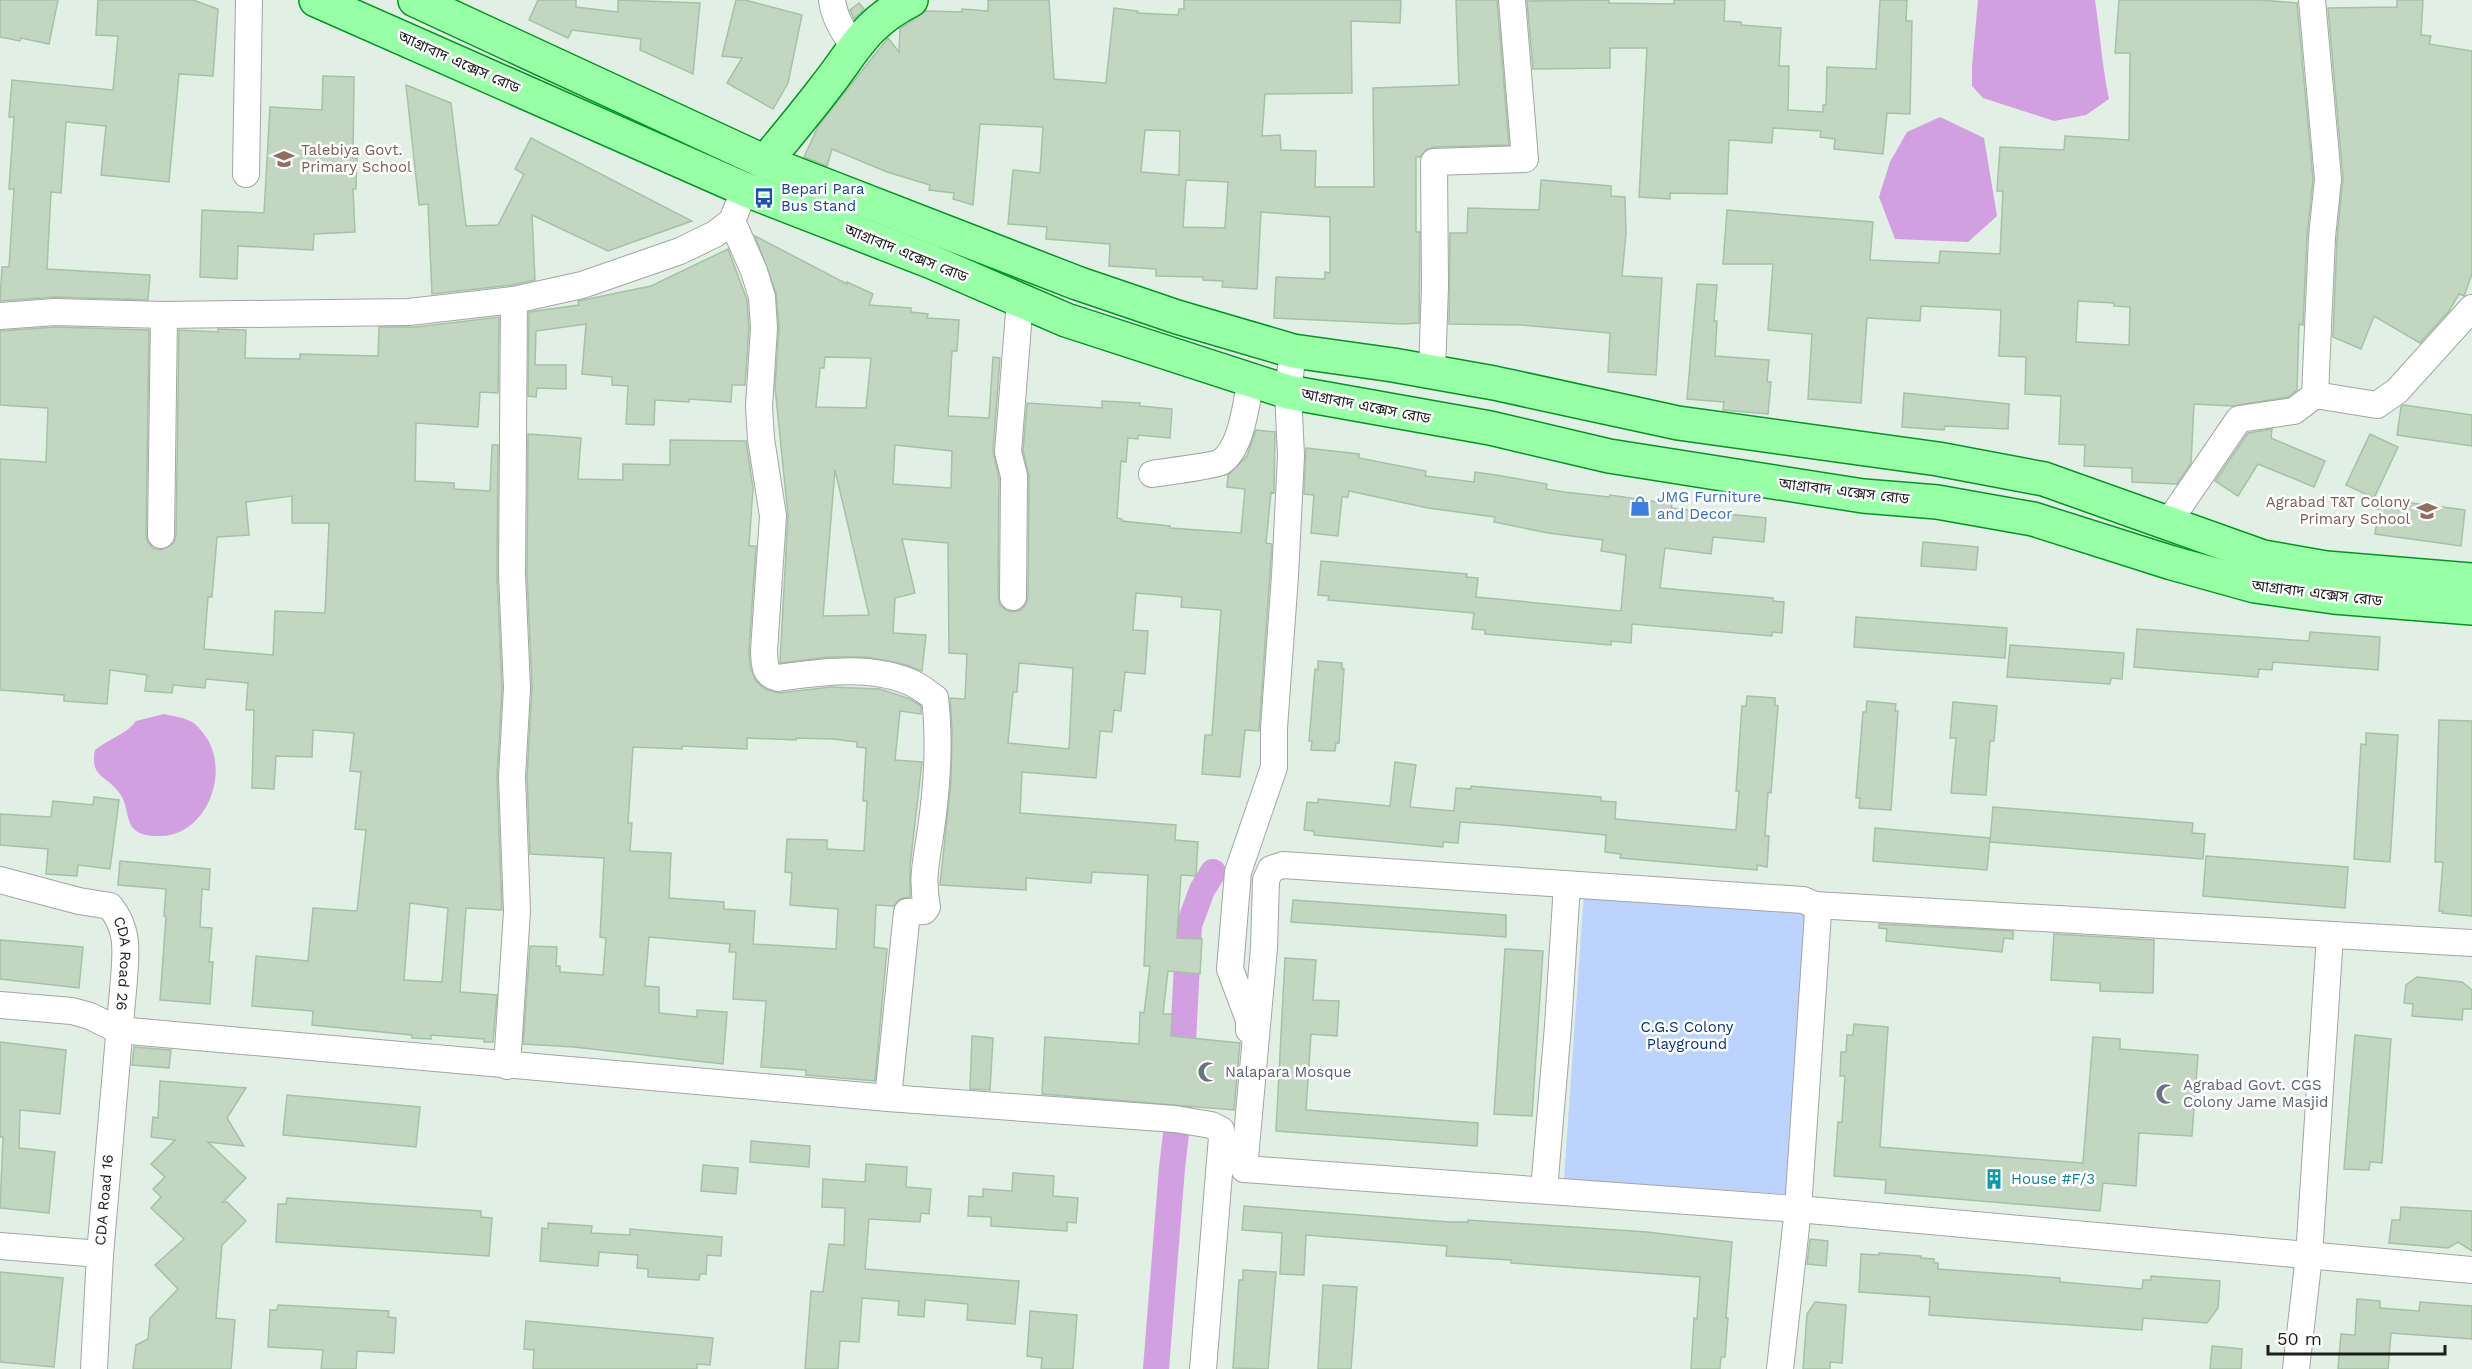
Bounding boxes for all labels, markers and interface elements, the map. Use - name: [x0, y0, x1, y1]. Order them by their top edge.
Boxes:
- street label: আগ্রাবাদ এক্সেস রোড: [394, 27, 523, 97]
- place label: Talebiya Govt. Primary School: [301, 141, 412, 176]
- school or university icon: Talebiya Govt. Primary School: [272, 147, 296, 171]
- place label: Bepari Para Bus Stand: [781, 180, 865, 215]
- bus stop icon: Bepari Para Bus Stand: [752, 186, 776, 210]
- street label: আগ্রাবাদ এক্সেস রোড: [841, 220, 971, 286]
- street label: আগ্রাবাদ এক্সেস রোড: [1299, 384, 1433, 427]
- street label: আগ্রাবাদ এক্সেস রোড: [1777, 474, 1911, 508]
- place label: JMG Furniture and Decor: [1657, 488, 1762, 523]
- place label: Agrabad T&T Colony Primary School: [2266, 493, 2410, 528]
- shop icon: JMG Furniture and Decor: [1628, 494, 1652, 518]
- school or university icon: Agrabad T&T Colony Primary School: [2415, 499, 2439, 523]
- street label: আগ্রাবাদ এক্সেস রোড: [2250, 576, 2384, 610]
- street label: CDA Road 26: [109, 913, 135, 1011]
- park label: C.G.S Colony Playground: [1641, 1018, 1734, 1053]
- mosque icon: Nalapara Mosque: [1196, 1060, 1220, 1084]
- place label: Nalapara Mosque: [1225, 1063, 1351, 1081]
- place label: Agrabad Govt. CGS Colony Jame Masjid: [2183, 1076, 2328, 1111]
- mosque icon: Agrabad Govt. CGS Colony Jame Masjid: [2154, 1082, 2178, 1106]
- street label: CDA Road 16: [91, 1154, 117, 1246]
- building icon: House #F/3: [1982, 1167, 2006, 1191]
- place label: House #F/3: [2011, 1170, 2095, 1188]
- scale bar: [2268, 1318, 2445, 1356]
- text: 50 m: [2277, 1328, 2322, 1349]

